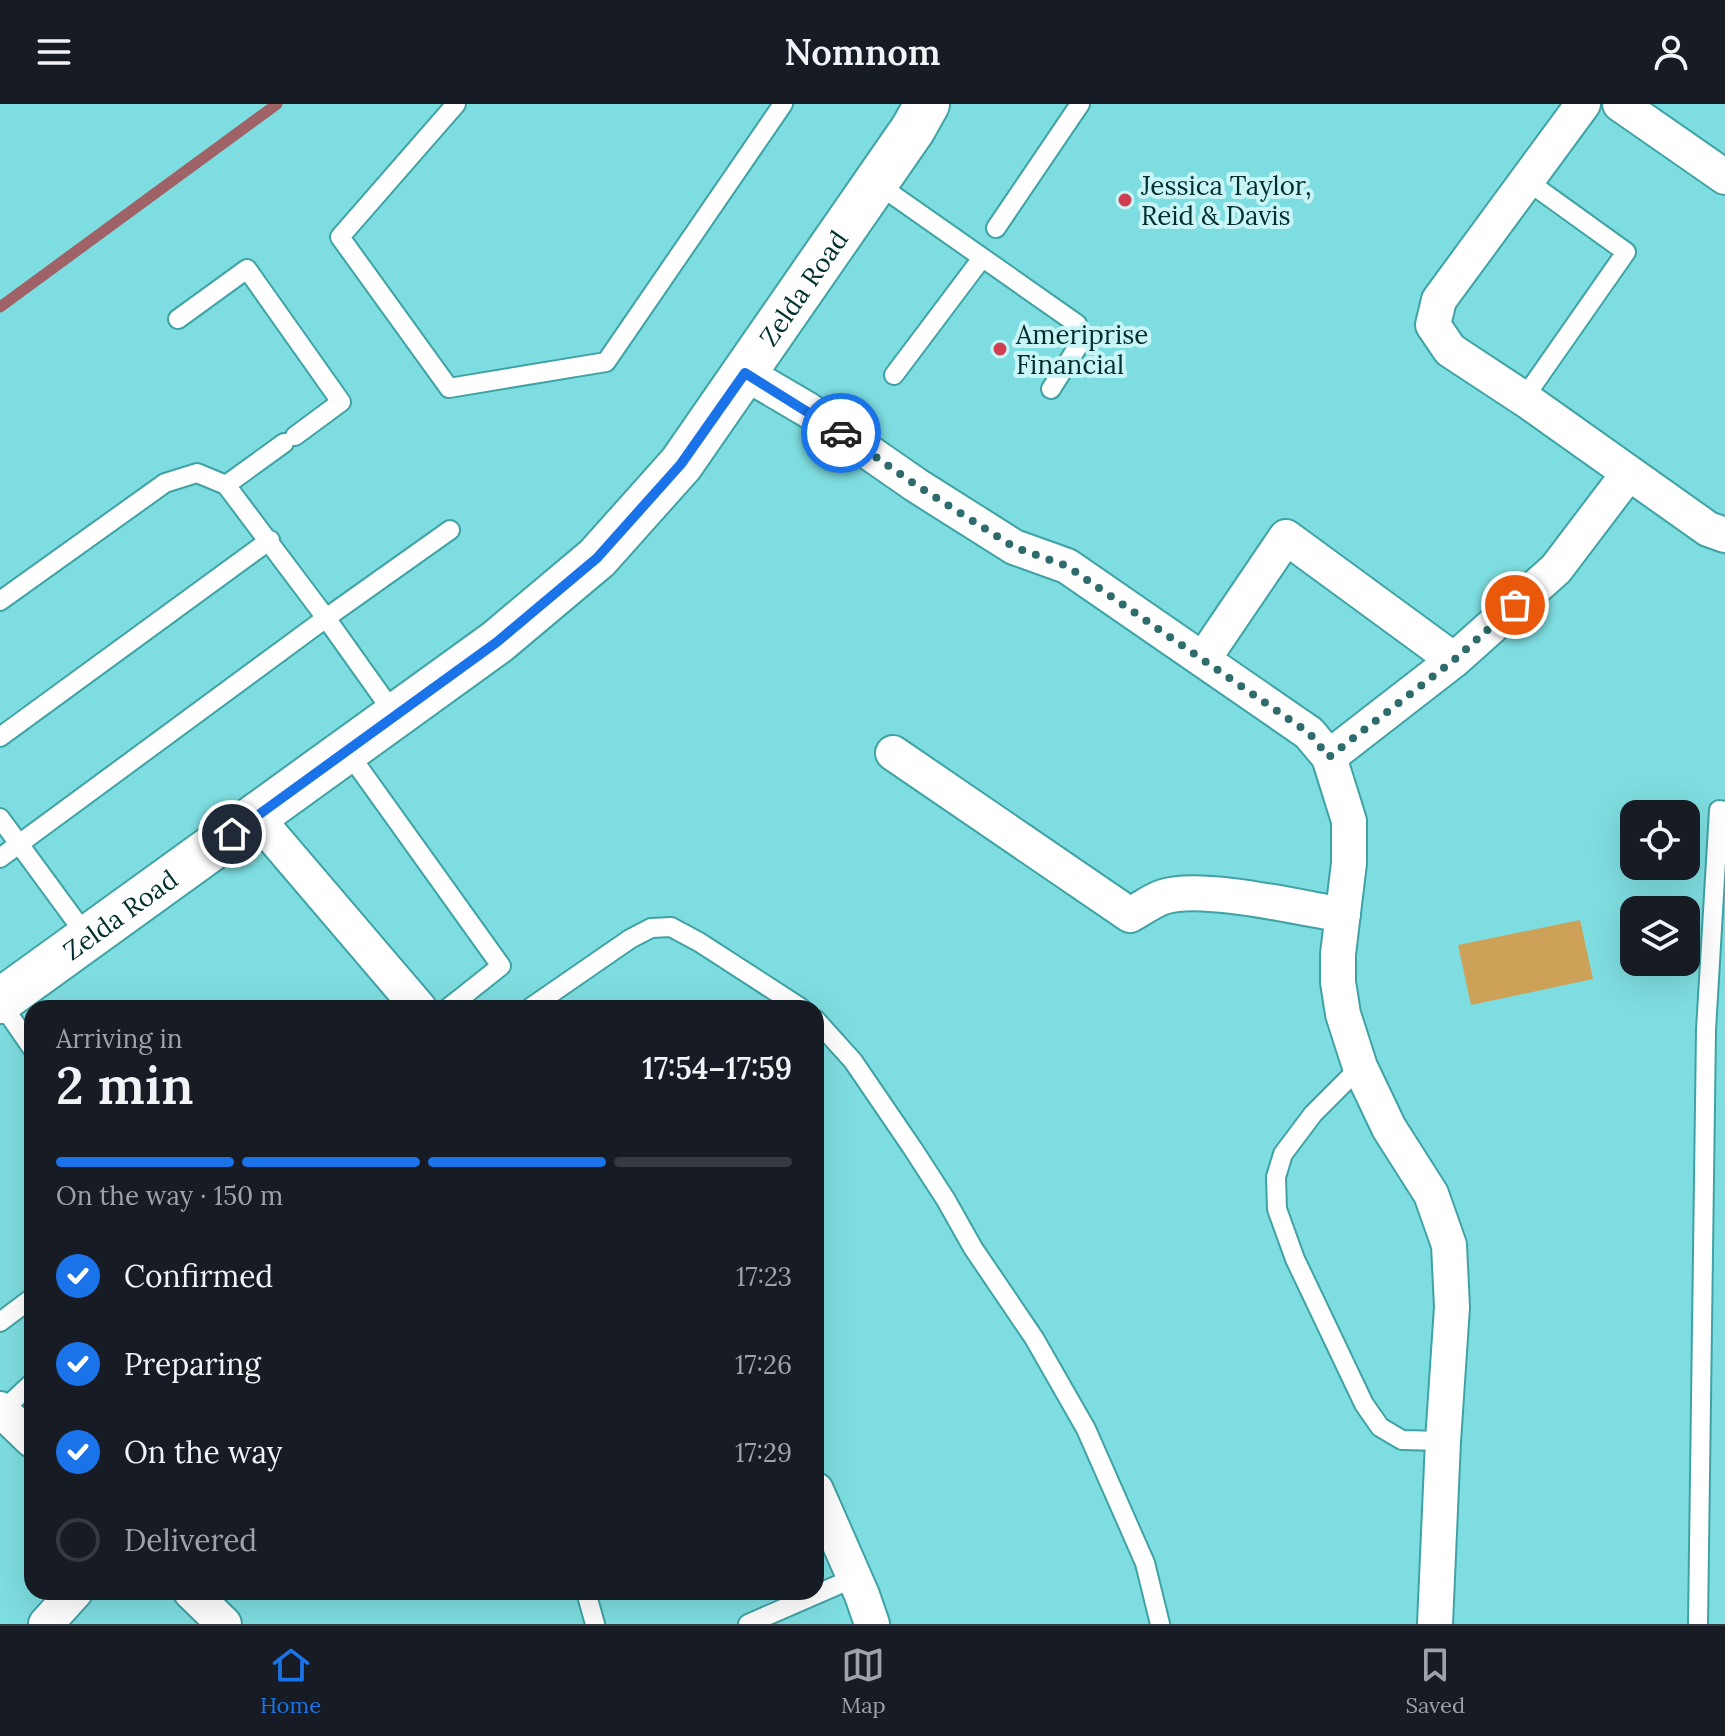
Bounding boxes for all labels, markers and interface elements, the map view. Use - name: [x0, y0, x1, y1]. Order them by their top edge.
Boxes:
- text: Nomnom: [784, 29, 941, 75]
- icon: menu: [32, 30, 76, 74]
- icon: person: [1649, 30, 1693, 74]
- place label: Jessica Taylor, Reid & Davis: [1140, 169, 1312, 232]
- marker: Jessica Taylor, Reid & Davis: [1116, 191, 1134, 209]
- street label: Zelda Road: [751, 224, 854, 352]
- place label: Ameriprise Financial: [1015, 318, 1148, 381]
- marker: Ameriprise Financial: [991, 340, 1009, 358]
- courier: [801, 393, 881, 473]
- icon: car: [819, 411, 863, 455]
- pin: [1481, 571, 1549, 639]
- icon: bag: [1493, 583, 1537, 627]
- pin: [198, 800, 266, 868]
- map controls: [1620, 800, 1700, 976]
- button: locate: [1620, 800, 1700, 880]
- icon: home: [210, 812, 254, 856]
- street label: Zelda Road: [56, 862, 184, 967]
- button: layers: [1620, 896, 1700, 976]
- text: Arriving in: [56, 1022, 183, 1055]
- text: 17:54–17:59: [642, 1049, 792, 1087]
- text: 2 min: [56, 1052, 194, 1118]
- text: On the way · 150 m: [56, 1179, 283, 1212]
- icon: check: [56, 1254, 100, 1298]
- text: Confirmed: [124, 1257, 273, 1295]
- text: 17:23: [736, 1260, 792, 1293]
- icon: check: [56, 1342, 100, 1386]
- text: Preparing: [124, 1345, 261, 1383]
- text: 17:26: [735, 1348, 792, 1381]
- icon: check: [56, 1430, 100, 1474]
- text: On the way: [124, 1433, 282, 1471]
- text: 17:29: [735, 1436, 792, 1469]
- text: Delivered: [124, 1521, 257, 1559]
- tab: Home: [260, 1643, 321, 1719]
- tab: Map: [841, 1643, 886, 1719]
- tab: Saved: [1406, 1643, 1465, 1719]

